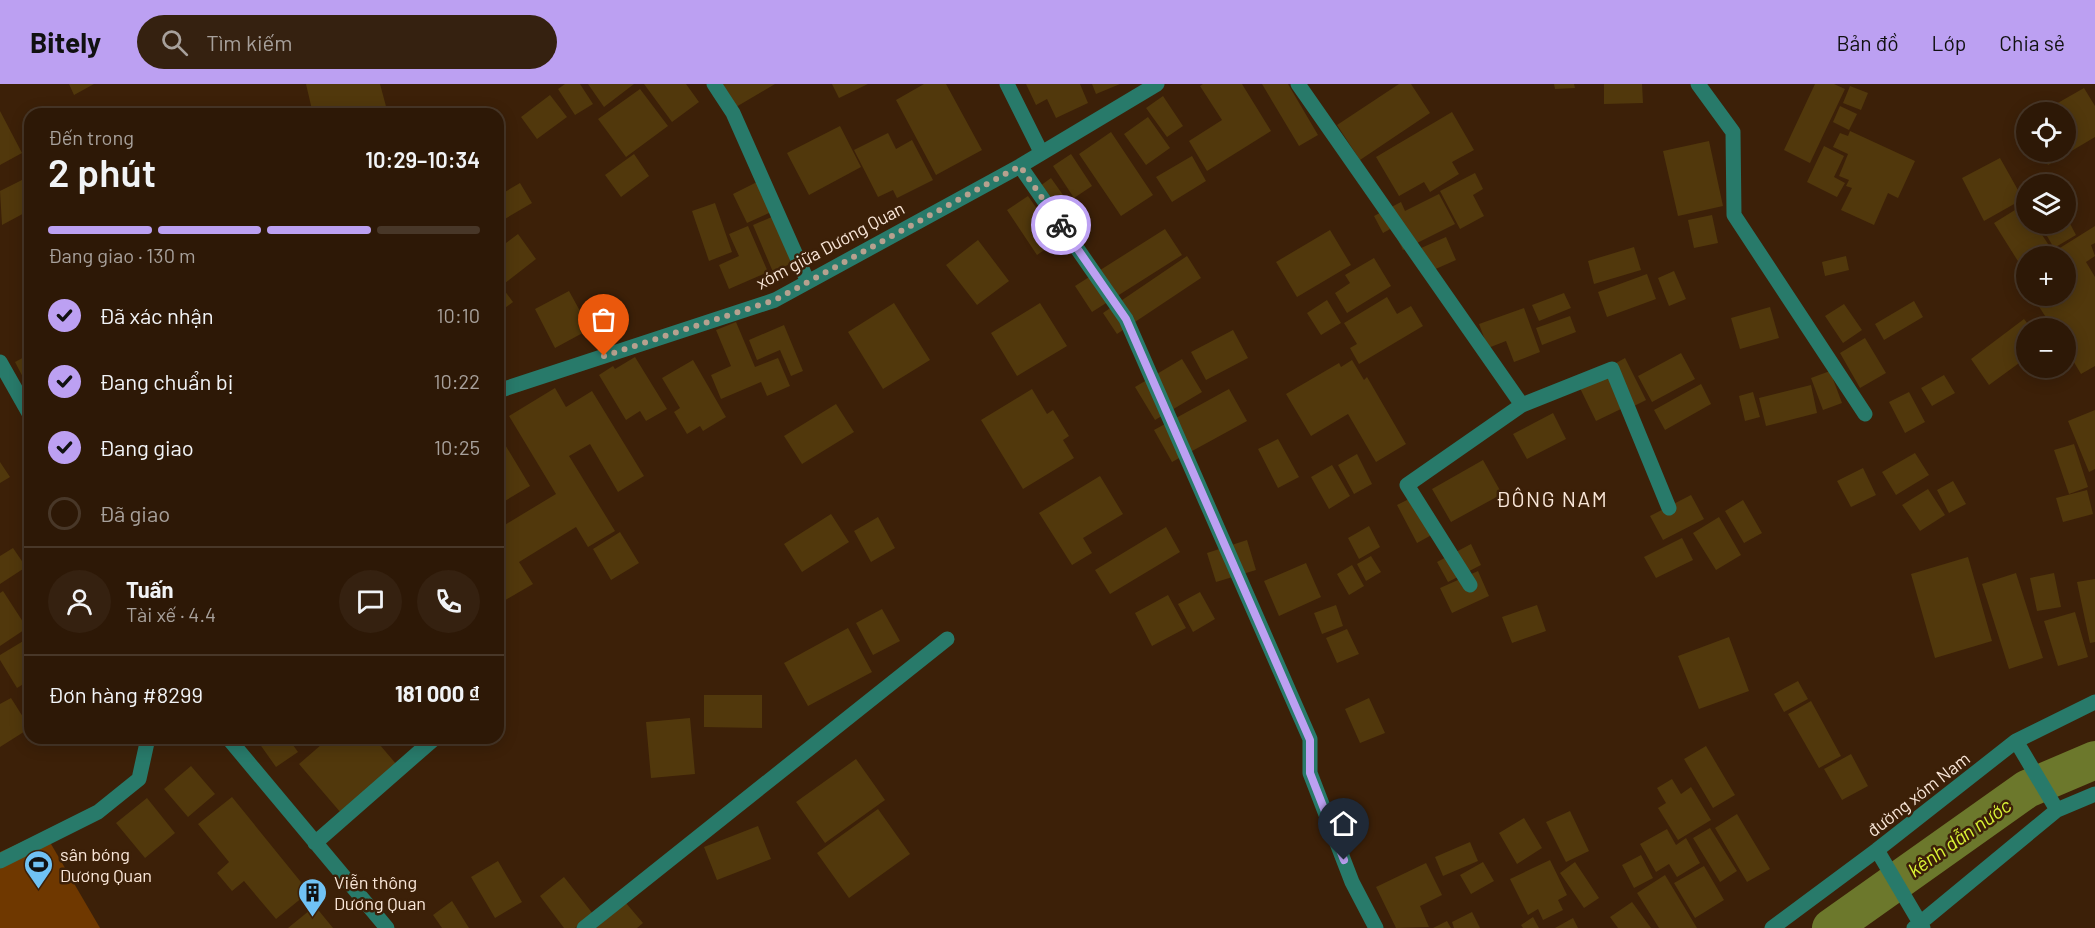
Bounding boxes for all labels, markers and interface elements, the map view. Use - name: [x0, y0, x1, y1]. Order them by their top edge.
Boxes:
- search box: [137, 15, 557, 69]
- text: Bitely: [30, 25, 101, 59]
- icon: search: [158, 26, 191, 59]
- text: Tìm kiếm: [206, 29, 293, 55]
- text: Bản đồ: [1837, 30, 1899, 55]
- text: Lớp: [1932, 30, 1966, 55]
- text: Chia sẻ: [1999, 30, 2065, 55]
- map controls: [2016, 102, 2076, 378]
- button: locate: [2016, 102, 2076, 162]
- text: Đến trong: [48, 125, 134, 149]
- text: 10:29–10:34: [365, 146, 480, 172]
- text: 2 phút: [48, 148, 156, 195]
- button: layers: [2016, 174, 2076, 234]
- courier: [1031, 195, 1091, 255]
- street label: xóm giữa Dương Quan: [752, 197, 908, 293]
- icon: bike: [1045, 209, 1078, 242]
- text: Đang giao · 130 m: [48, 243, 196, 267]
- button: +: [2016, 246, 2076, 306]
- pin: [578, 294, 629, 356]
- icon: check: [48, 299, 81, 332]
- text: Đã xác nhận: [99, 302, 214, 328]
- text: 10:10: [437, 303, 480, 327]
- icon: bag: [587, 303, 620, 336]
- button: −: [2016, 318, 2076, 378]
- icon: check: [48, 365, 81, 398]
- text: Đang chuẩn bị: [99, 368, 233, 394]
- text: 10:22: [433, 369, 480, 393]
- icon: check: [48, 431, 81, 464]
- text: Đang giao: [99, 434, 194, 460]
- text: 10:25: [434, 435, 480, 459]
- district label: ĐÔNG NAM: [1496, 486, 1608, 511]
- text: Đã giao: [99, 500, 170, 526]
- button: person: [48, 570, 111, 633]
- button: chat: [339, 570, 402, 633]
- button: phone: [417, 570, 480, 633]
- text: Tuấn: [126, 576, 173, 602]
- text: Tài xế · 4.4: [126, 602, 216, 626]
- text: 181 000 ₫: [395, 680, 480, 706]
- text: Đơn hàng #8299: [48, 681, 203, 707]
- street label: đường xóm Nam: [1862, 747, 1974, 841]
- water label: kênh dẫn nước: [1903, 793, 2015, 881]
- pin: [1318, 798, 1369, 860]
- icon: home: [1327, 807, 1360, 840]
- place label: sân bóng Dương Quan: [60, 843, 152, 886]
- sports icon: sân bóng Dương Quan: [23, 848, 55, 890]
- place label: Viễn thông Dương Quan: [334, 871, 426, 914]
- building icon: Viễn thông Dương Quan: [297, 876, 329, 918]

